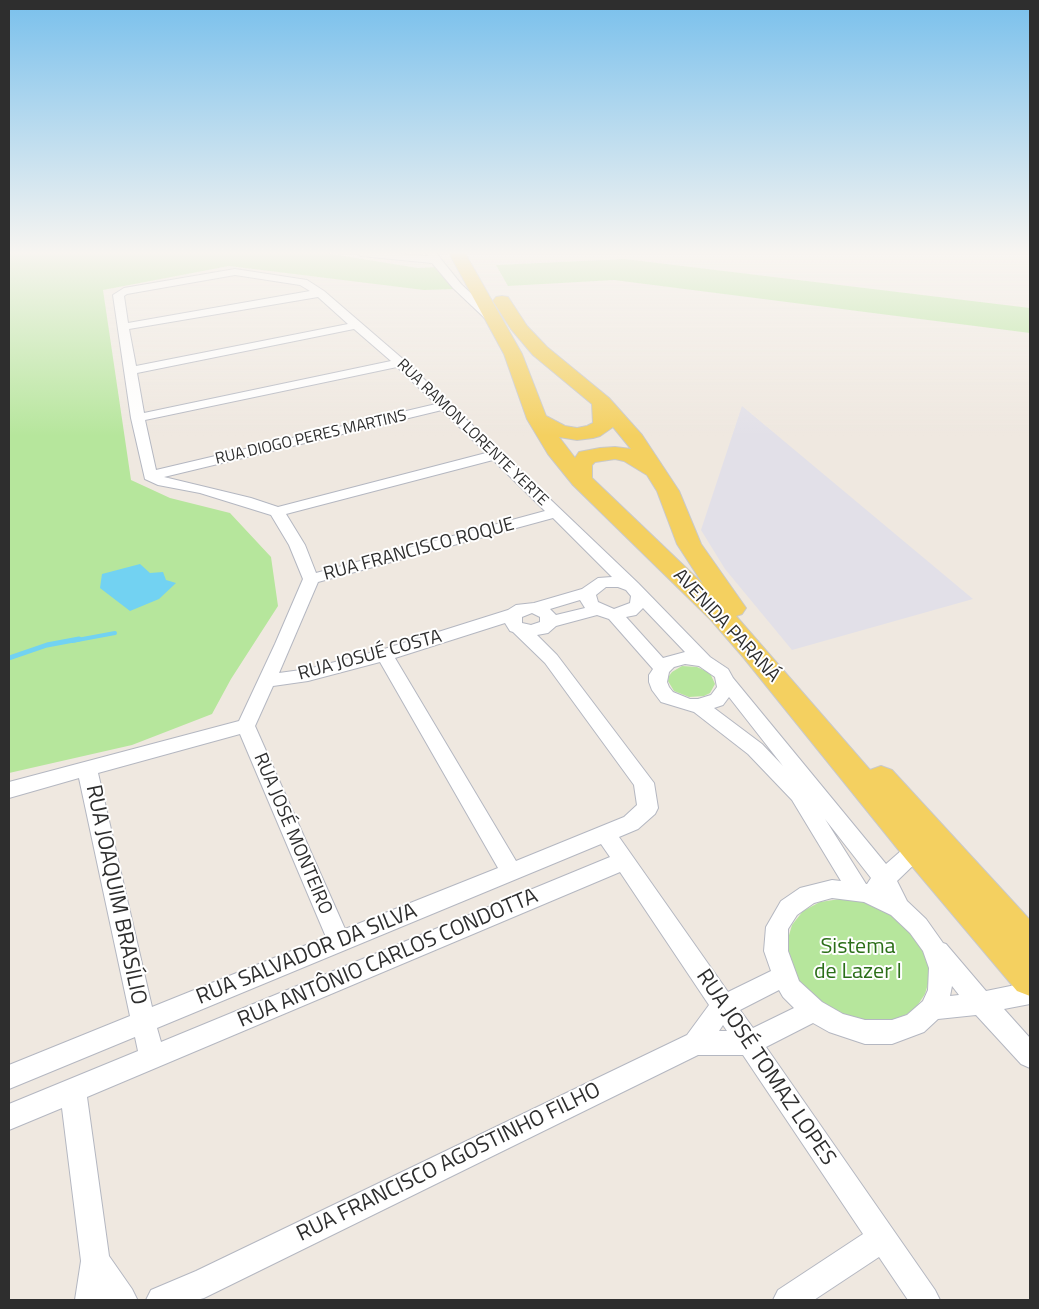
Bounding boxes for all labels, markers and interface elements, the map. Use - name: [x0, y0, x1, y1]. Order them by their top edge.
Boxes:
- street label: RUA RAMON LORENTE YERTE: [392, 355, 552, 511]
- street label: RUA DIOGO PERES MARTINS: [214, 407, 408, 469]
- street label: RUA FRANCISCO ROQUE: [321, 514, 517, 586]
- street label: AVENIDA PARANÁ: [668, 565, 784, 687]
- street label: RUA JOSUÉ COSTA: [296, 626, 444, 686]
- street label: RUA JOSÉ MONTEIRO: [248, 750, 336, 918]
- street label: RUA JOAQUIM BRASÍLIO: [79, 783, 151, 1007]
- street label: RUA ANTÔNIO CARLOS CONDOTTA: [234, 884, 542, 1034]
- street label: RUA SALVADOR DA SILVA: [193, 899, 421, 1011]
- park label: Sistema de Lazer I: [814, 935, 902, 986]
- street label: RUA JOSÉ TOMAZ LOPES: [690, 965, 840, 1171]
- street label: RUA FRANCISCO AGOSTINHO FILHO: [293, 1078, 605, 1248]

